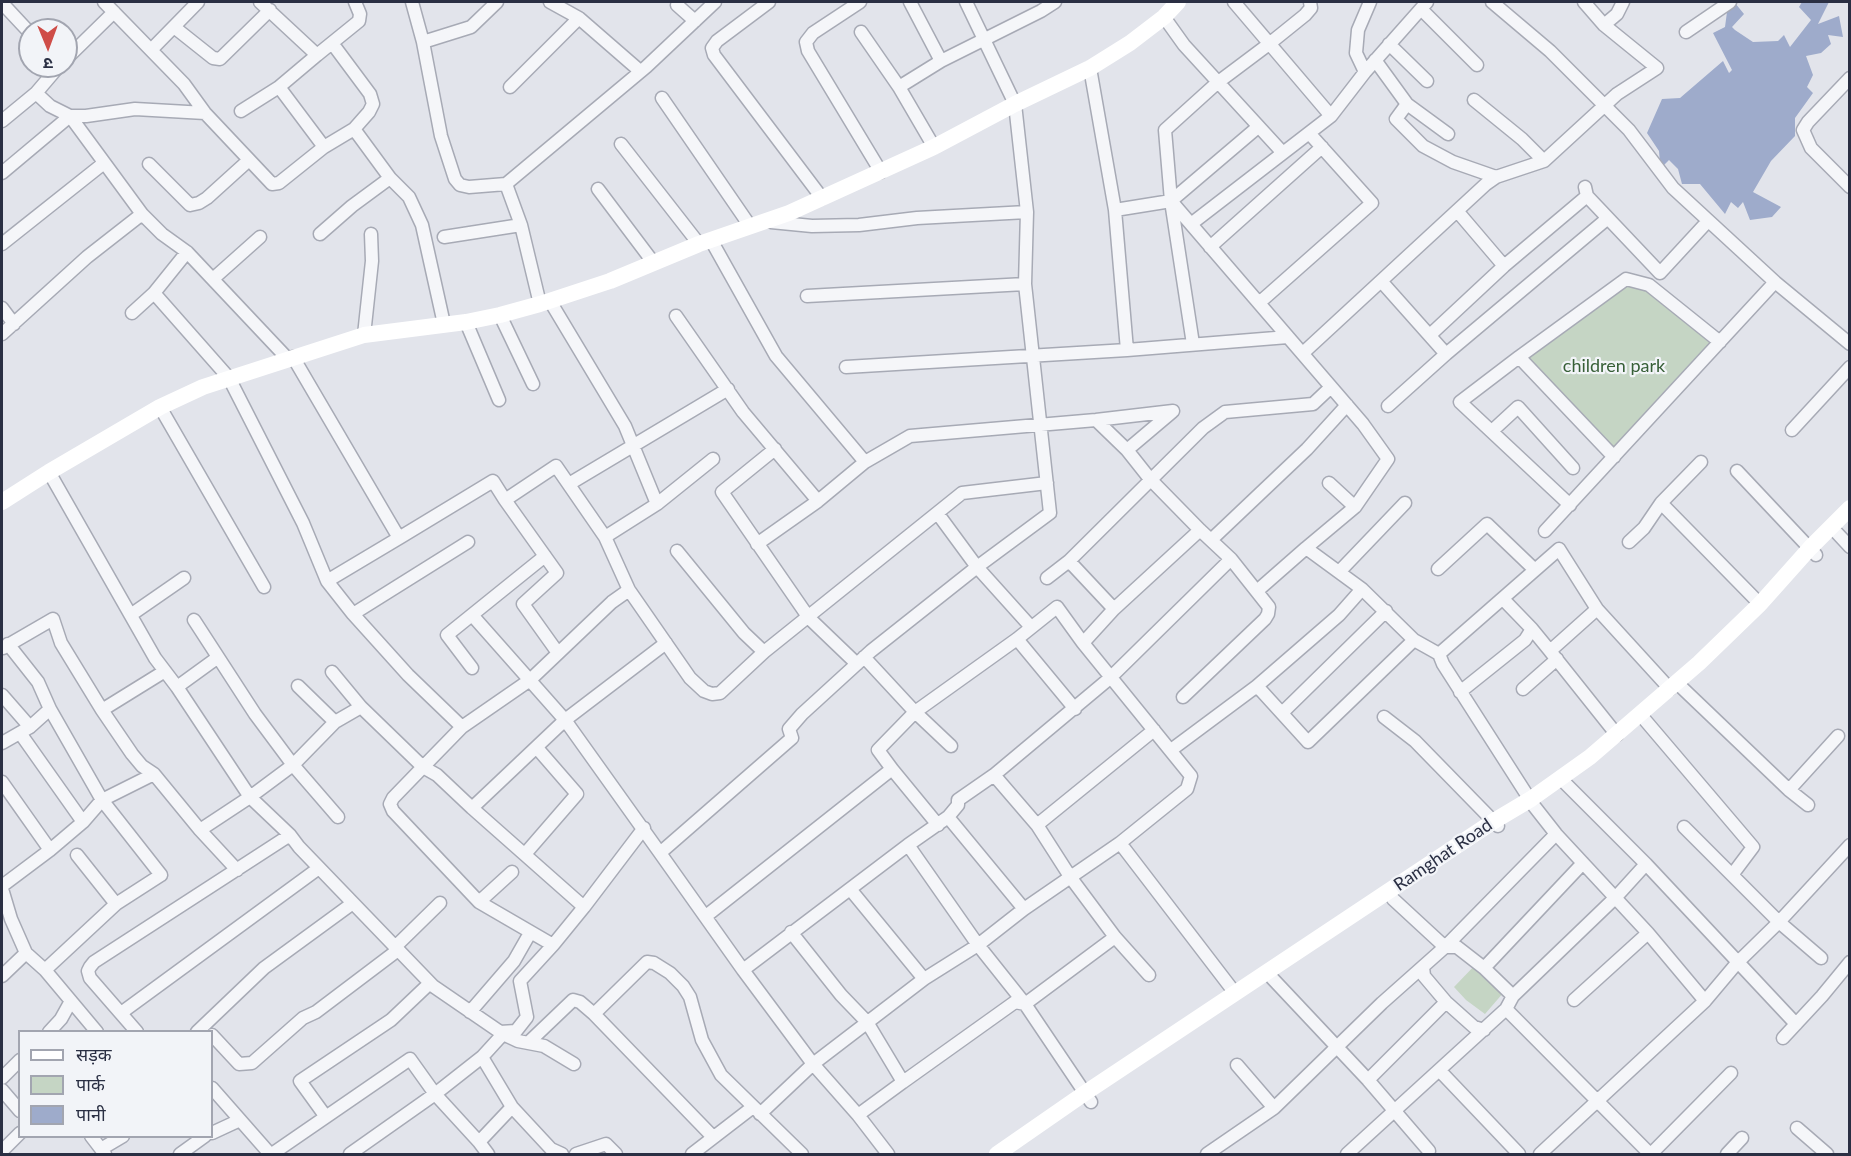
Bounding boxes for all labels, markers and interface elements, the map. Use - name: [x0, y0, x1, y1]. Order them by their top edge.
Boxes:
- north arrow: [18, 18, 78, 78]
- text: उ: [43, 55, 53, 74]
- park label: children park: [1563, 355, 1665, 377]
- street label: Ramghat Road: [1390, 814, 1496, 896]
- legend: [18, 1030, 213, 1138]
- text: सड़क: [76, 1043, 112, 1065]
- text: पार्क: [76, 1073, 105, 1095]
- text: पानी: [76, 1103, 106, 1125]

